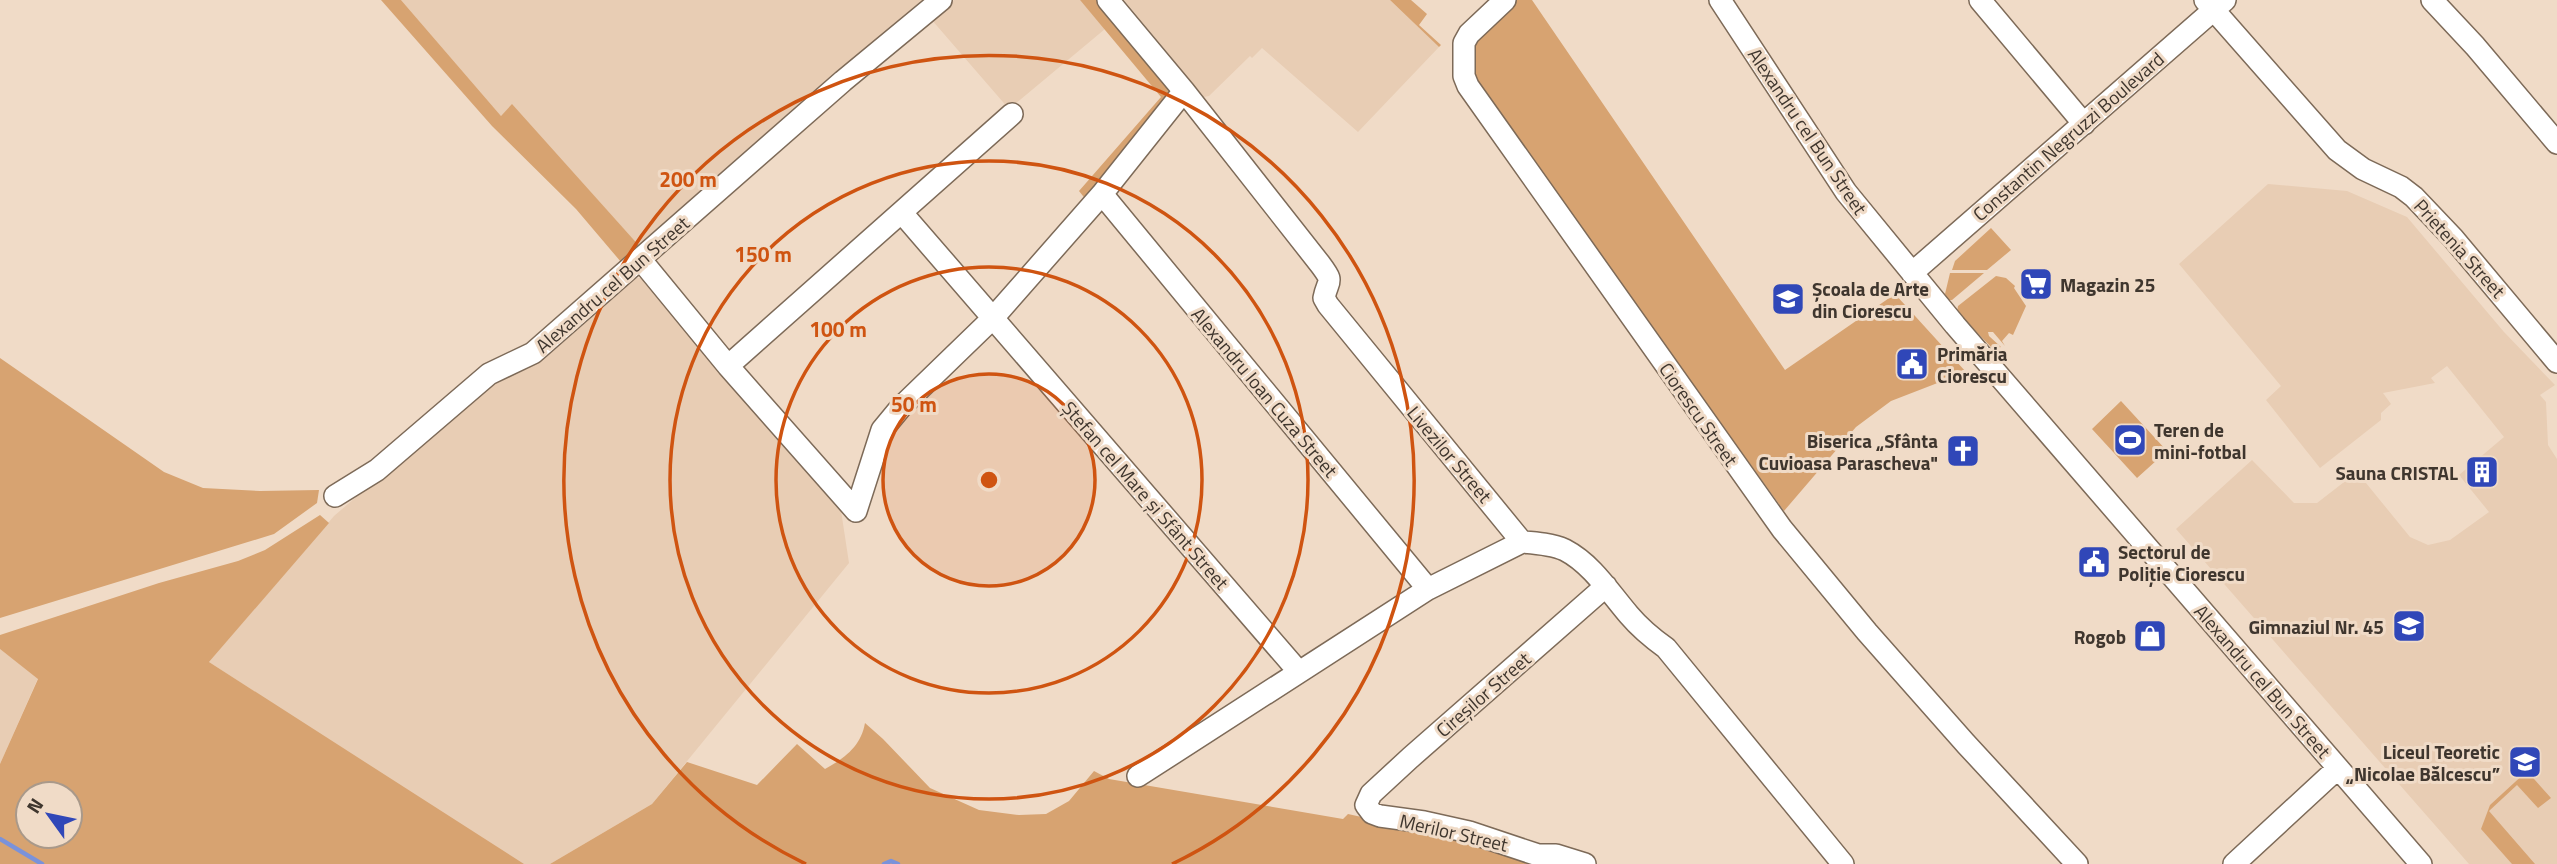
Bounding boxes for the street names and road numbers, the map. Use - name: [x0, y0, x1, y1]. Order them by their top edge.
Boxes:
- street label: Alexandru cel Bun Street: [1741, 42, 1875, 221]
- street label: Constantin Negruzzi Boulevard: [1966, 44, 2170, 228]
- street label: Prietenia Street: [2407, 192, 2513, 304]
- street label: Alexandru cel Bun Street: [529, 209, 696, 359]
- street label: Alexandru Ioan Cuza Street: [1185, 301, 1345, 484]
- street label: Ciorescu Street: [1652, 356, 1746, 472]
- street label: Ștefan cel Mare și Sfânt Street: [1056, 394, 1236, 596]
- street label: Livezilor Street: [1401, 399, 1499, 509]
- street label: Alexandru cel Bun Street: [2188, 598, 2338, 765]
- street label: Cireșilor Street: [1429, 644, 1537, 744]
- street label: Merilor Street: [1397, 805, 1511, 859]

